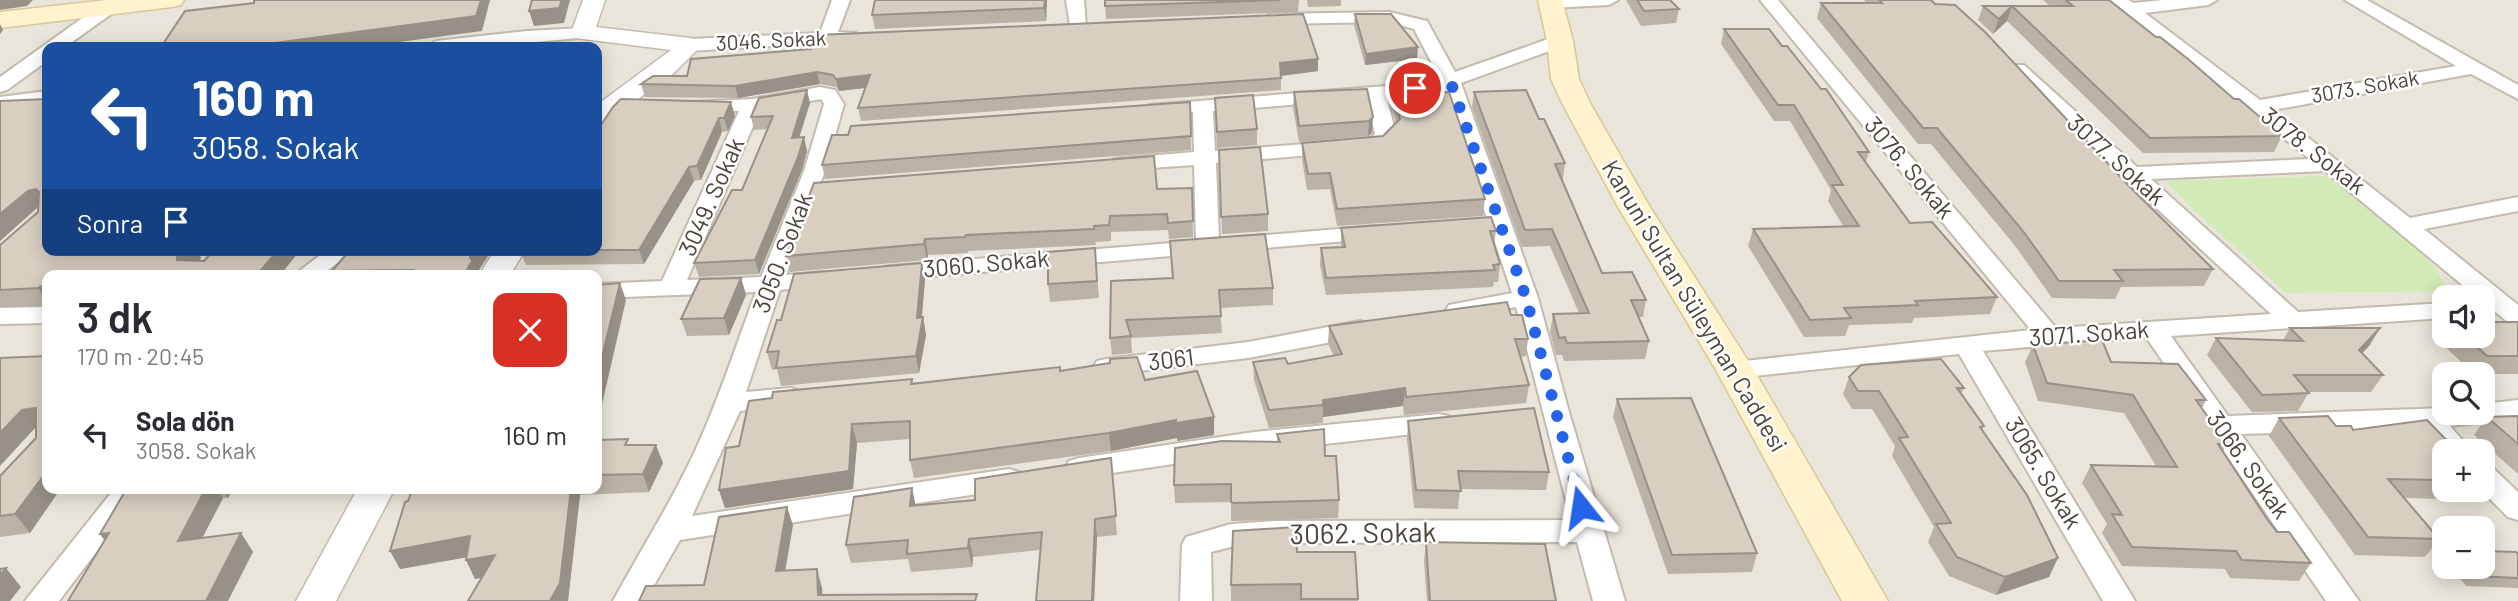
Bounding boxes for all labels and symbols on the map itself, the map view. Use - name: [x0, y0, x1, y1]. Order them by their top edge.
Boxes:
- street label: 3046. Sokak: [715, 24, 827, 55]
- pin: [1385, 58, 1445, 118]
- street label: 3073. Sokak: [2309, 64, 2420, 107]
- street label: 3078. Sokak: [2256, 100, 2372, 200]
- street label: 3077. Sokak: [2062, 107, 2172, 211]
- street label: 3076. Sokak: [1859, 110, 1961, 224]
- street label: 3049. Sokak: [672, 133, 750, 260]
- street label: Kanuni Sultan Süleyman Caddesi: [1597, 154, 1794, 456]
- street label: 3050. Sokak: [745, 188, 818, 317]
- street label: 3060. Sokak: [922, 243, 1050, 282]
- street label: 3071. Sokak: [2028, 314, 2150, 351]
- street label: 3061: [1146, 341, 1196, 376]
- street label: 3066. Sokak: [2201, 404, 2297, 524]
- street label: 3065. Sokak: [2000, 411, 2089, 533]
- position arrow: [1544, 470, 1618, 544]
- street label: 3062. Sokak: [1289, 514, 1437, 550]

